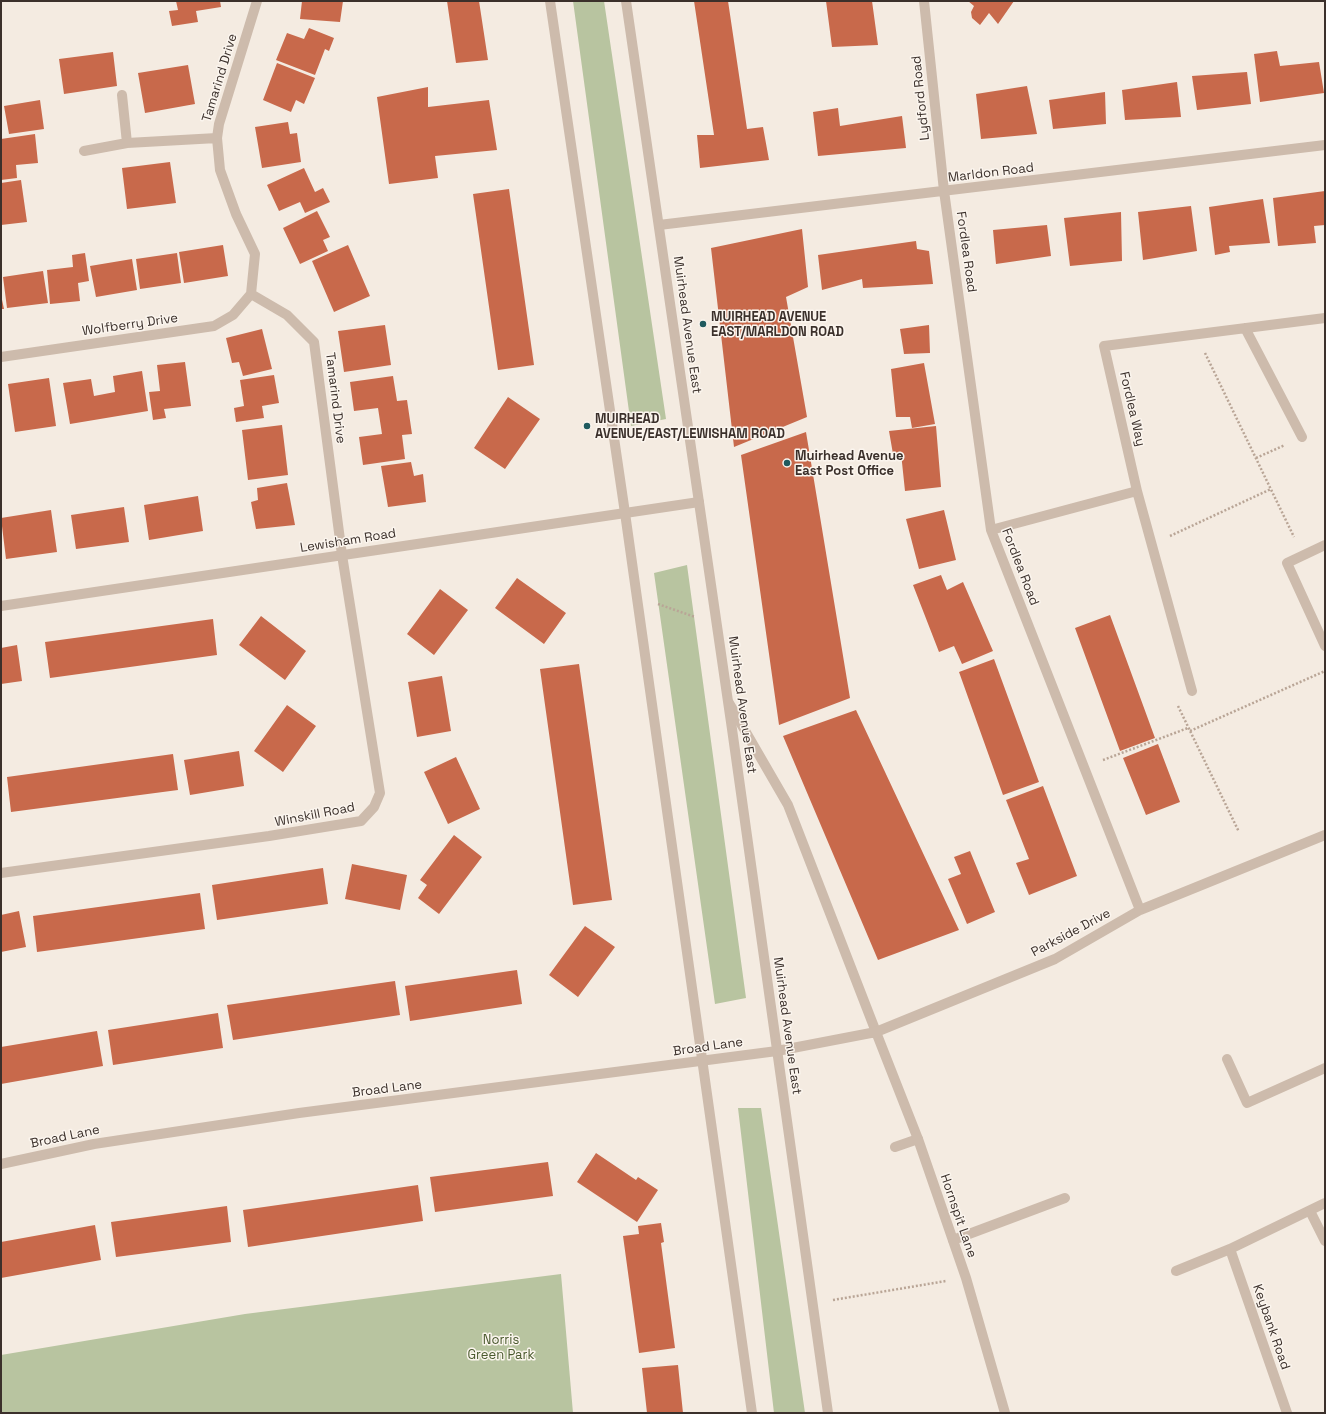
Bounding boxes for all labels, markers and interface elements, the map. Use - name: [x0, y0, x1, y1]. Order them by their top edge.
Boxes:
- street label: Tamarind Drive: [199, 32, 241, 124]
- street label: Lydford Road: [909, 55, 933, 141]
- street label: Marldon Road: [947, 160, 1035, 186]
- street label: Fordlea Road: [953, 211, 979, 293]
- street label: Muirhead Avenue East: [670, 255, 704, 395]
- place label: MUIRHEAD AVENUE EAST/MARLDON ROAD: [711, 309, 844, 340]
- street label: Wolfberry Drive: [81, 311, 179, 339]
- marker: MUIRHEAD AVENUE EAST/MARLDON ROAD: [698, 319, 708, 329]
- street label: Tamarind Drive: [322, 352, 348, 444]
- street label: Fordlea Way: [1116, 370, 1148, 448]
- place label: MUIRHEAD AVENUE/EAST/LEWISHAM ROAD: [595, 411, 785, 442]
- marker: MUIRHEAD AVENUE/EAST/LEWISHAM ROAD: [582, 421, 592, 431]
- place label: Muirhead Avenue East Post Office: [795, 448, 904, 479]
- marker: Muirhead Avenue East Post Office: [782, 458, 792, 468]
- street label: Lewisham Road: [299, 526, 397, 556]
- street label: Fordlea Road: [998, 526, 1042, 608]
- street label: Muirhead Avenue East: [725, 635, 759, 775]
- street label: Winskill Road: [274, 800, 356, 830]
- street label: Parkside Drive: [1029, 906, 1113, 960]
- street label: Muirhead Avenue East: [770, 956, 804, 1096]
- street label: Broad Lane: [672, 1034, 744, 1060]
- street label: Broad Lane: [351, 1077, 423, 1101]
- street label: Broad Lane: [29, 1122, 101, 1152]
- street label: Hornspit Lane: [936, 1172, 980, 1260]
- street label: Keybank Road: [1249, 1282, 1293, 1372]
- park label: Norris Green Park: [468, 1332, 534, 1363]

